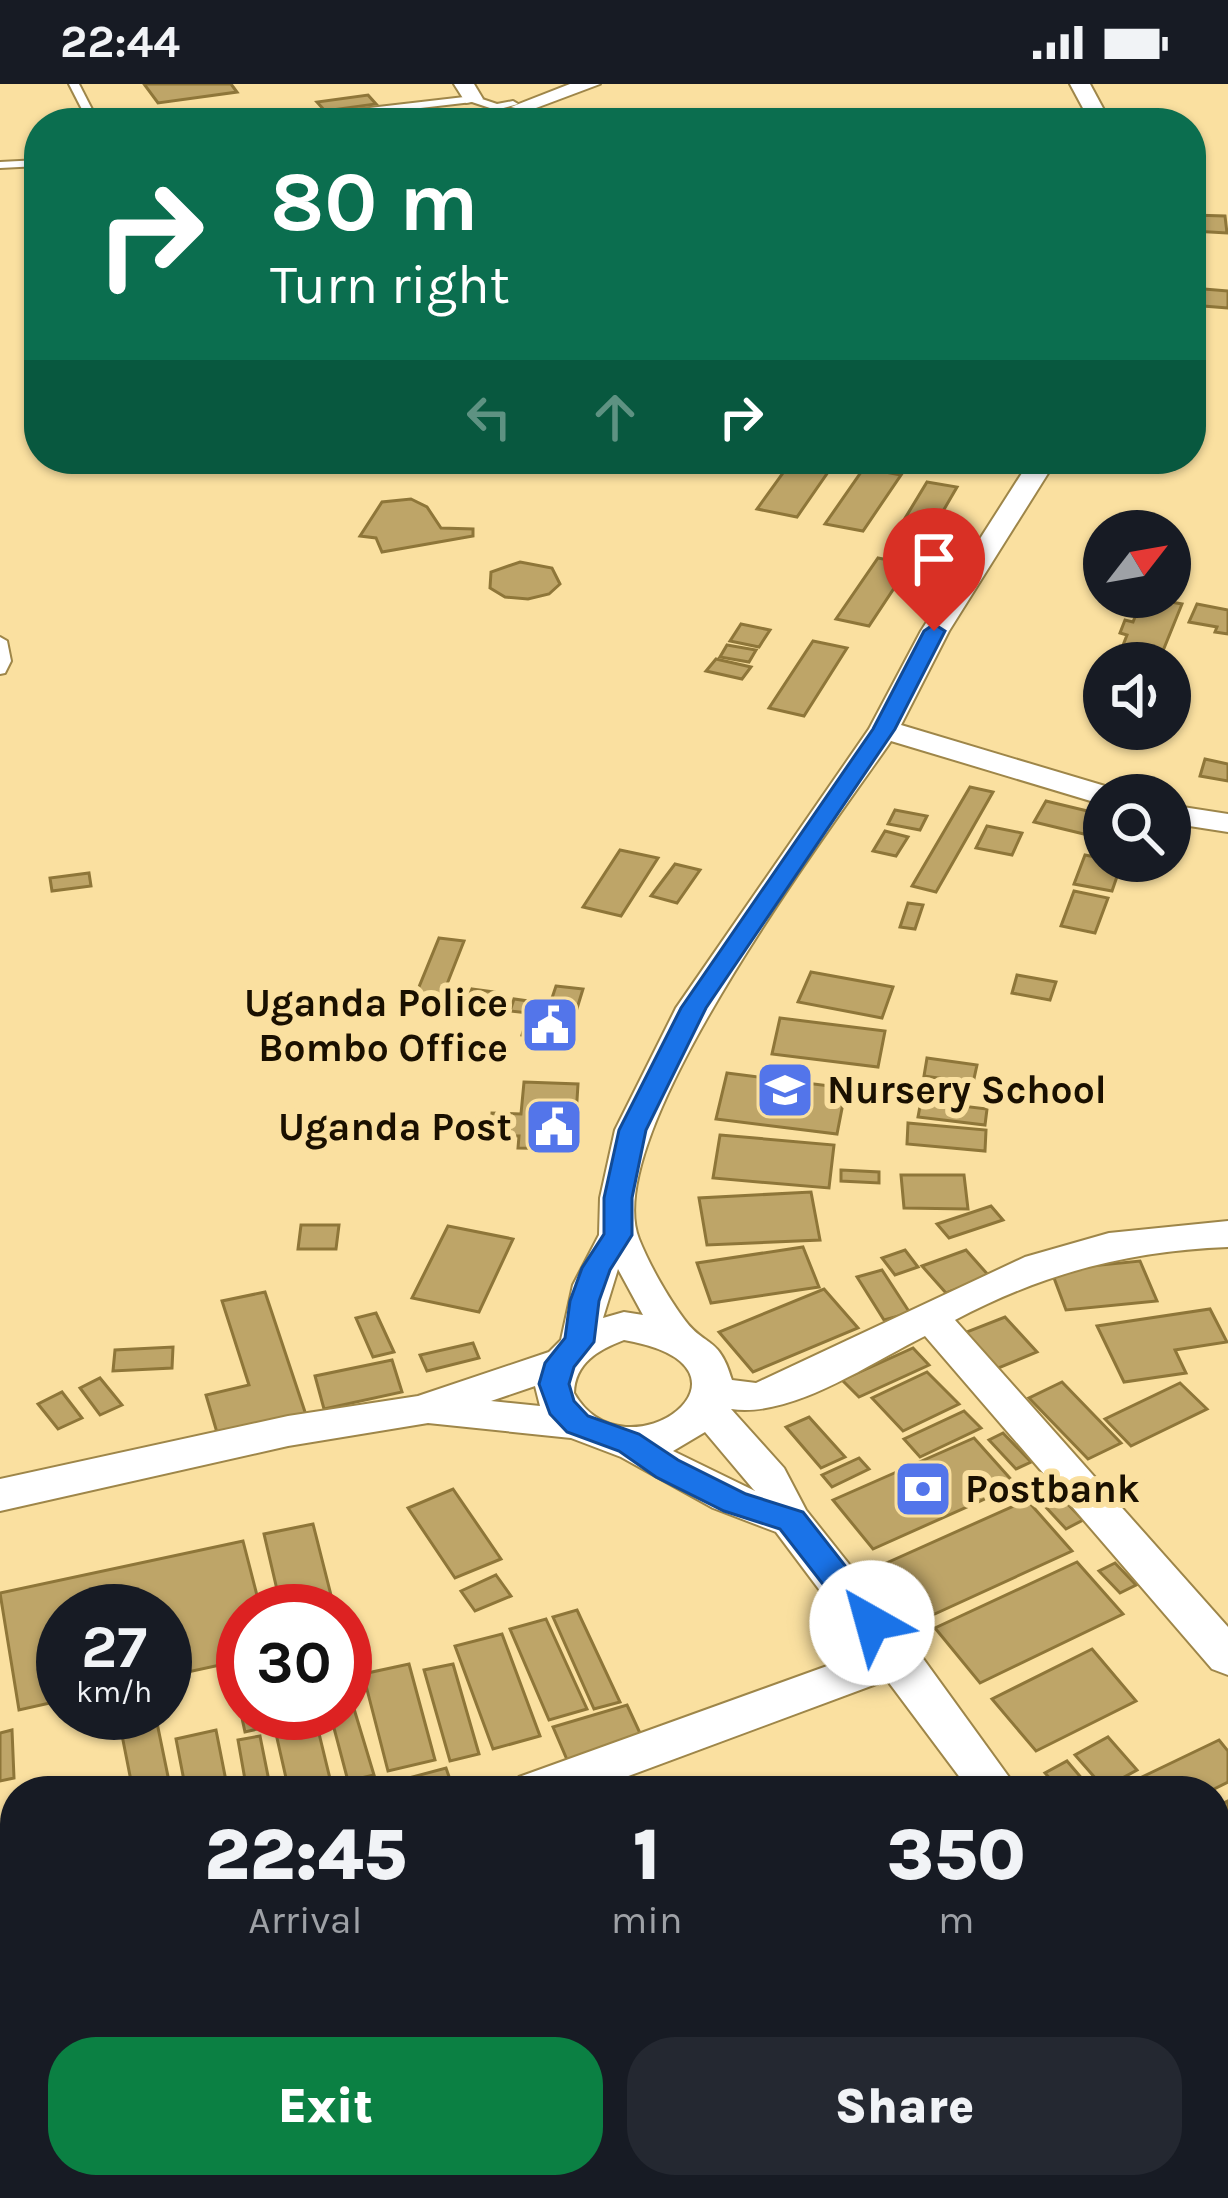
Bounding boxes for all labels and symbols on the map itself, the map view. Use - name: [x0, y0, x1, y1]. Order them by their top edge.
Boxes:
- pin: [883, 508, 985, 631]
- north arrow: [1083, 510, 1191, 618]
- place label: Uganda Police Bombo Office: [244, 980, 508, 1071]
- public building icon: Uganda Police Bombo Office: [519, 994, 581, 1056]
- school or university icon: Nursery School: [754, 1059, 816, 1121]
- place label: Nursery School: [827, 1067, 1107, 1113]
- public building icon: Uganda Post: [523, 1096, 585, 1158]
- place label: Uganda Post: [278, 1104, 512, 1150]
- bank icon: Postbank: [892, 1458, 954, 1520]
- place label: Postbank: [965, 1466, 1140, 1512]
- position arrow: [809, 1560, 935, 1686]
- speed limit sign: 30: [216, 1584, 372, 1740]

